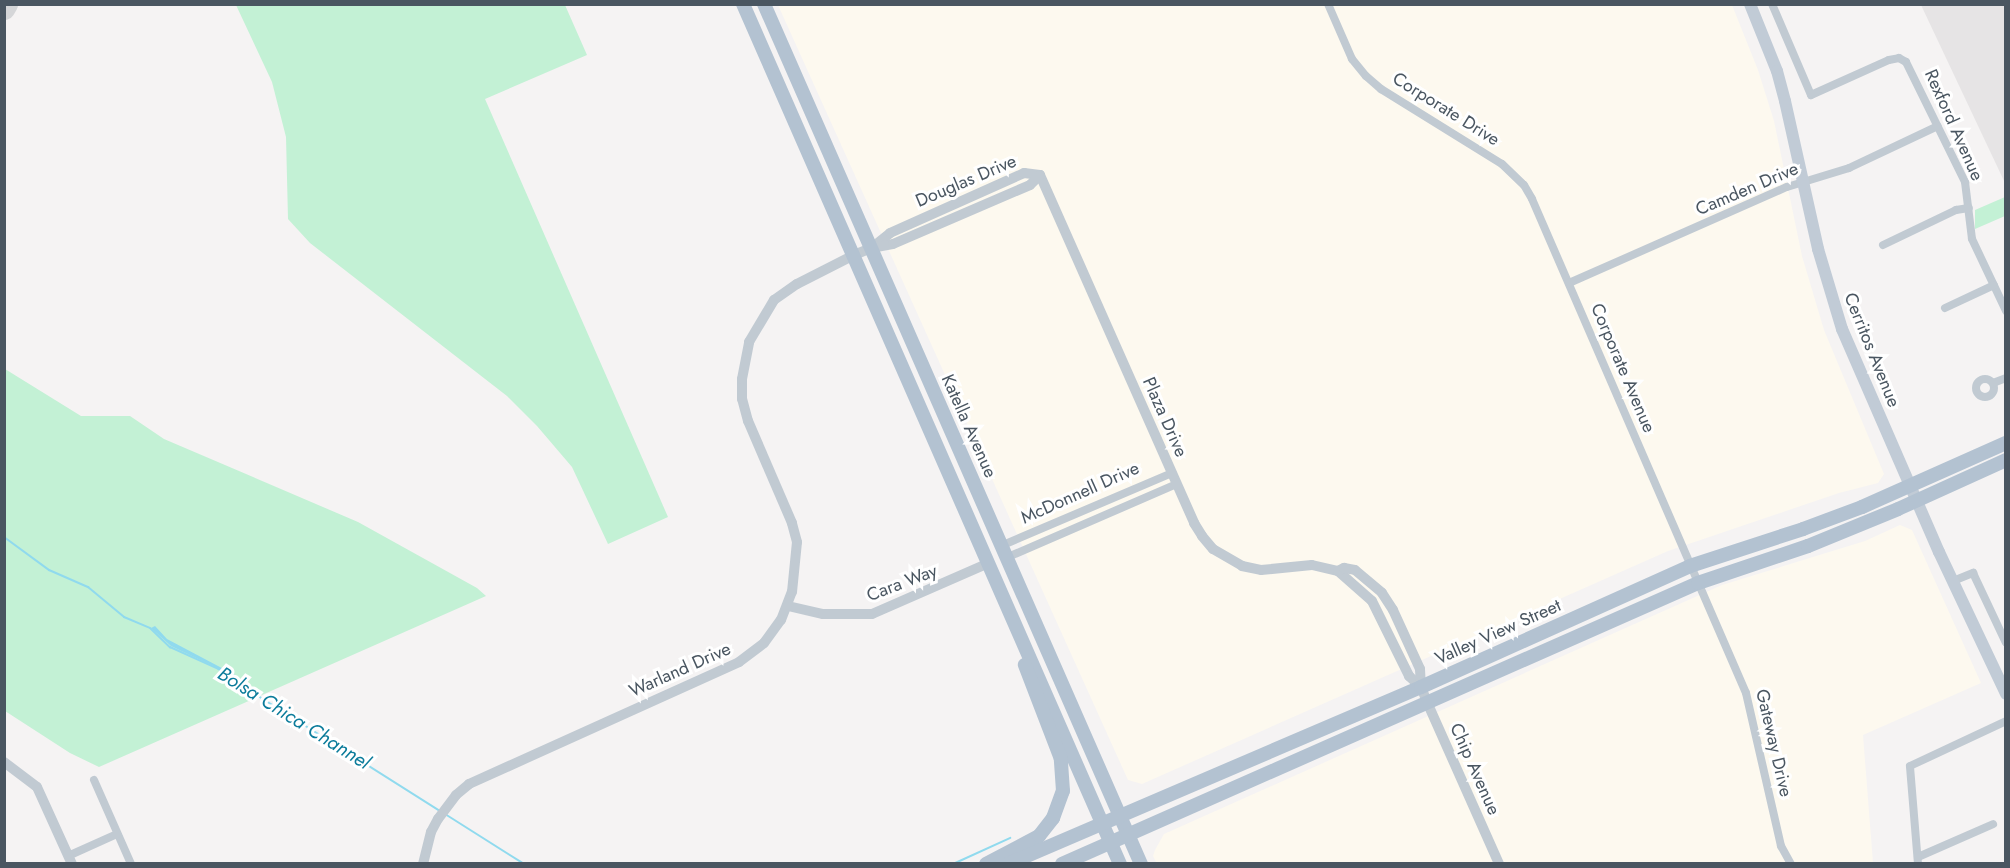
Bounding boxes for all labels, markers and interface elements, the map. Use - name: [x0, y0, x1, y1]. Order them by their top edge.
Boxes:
- street label: Rexford Avenue: [1920, 66, 1988, 184]
- street label: Corporate Drive: [1388, 67, 1504, 151]
- street label: Douglas Drive: [912, 150, 1020, 212]
- street label: Camden Drive: [1692, 158, 1802, 220]
- street label: Cerritos Avenue: [1839, 290, 1905, 410]
- street label: Corporate Avenue: [1586, 300, 1660, 436]
- street label: Katella Avenue: [937, 371, 1001, 481]
- street label: Plaza Drive: [1138, 374, 1192, 460]
- street label: McDonnell Drive: [1018, 457, 1142, 529]
- street label: Cara Way: [864, 560, 940, 606]
- street label: Valley View Street: [1432, 595, 1564, 669]
- street label: Warland Drive: [626, 638, 734, 702]
- water label: Bolsa Chica Channel: [213, 661, 375, 775]
- street label: Gateway Drive: [1751, 687, 1797, 799]
- street label: Chip Avenue: [1445, 720, 1505, 818]

